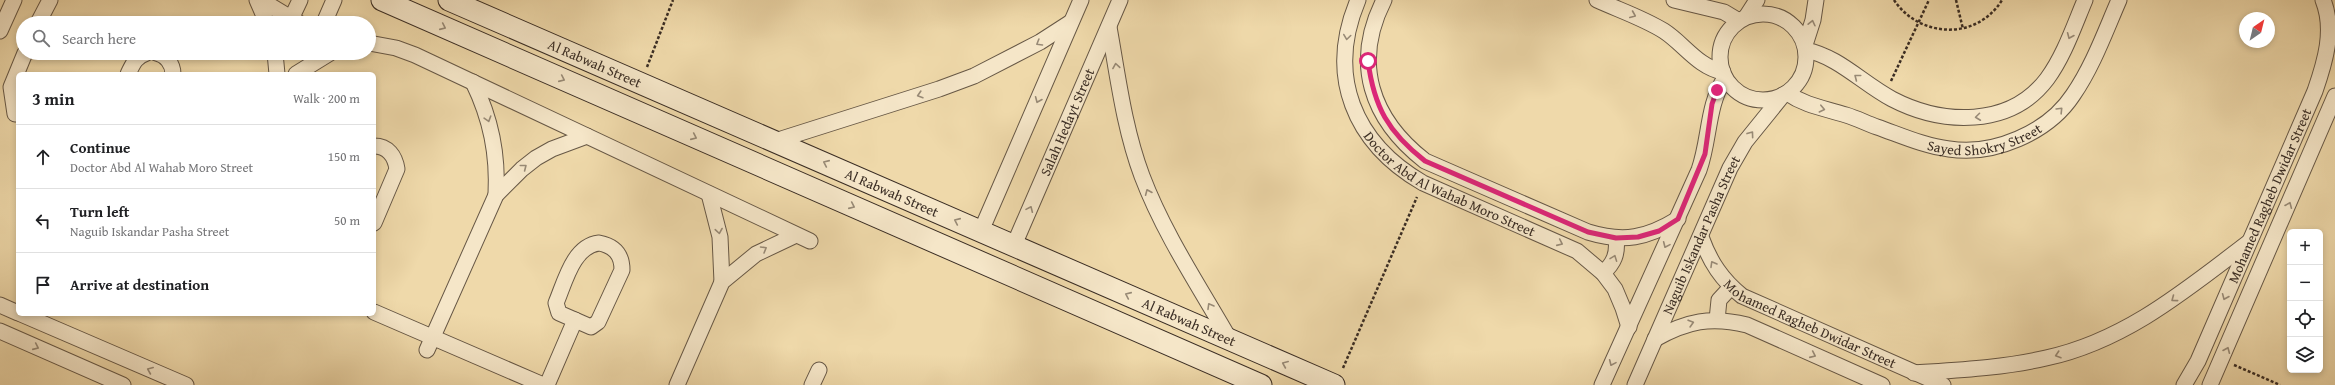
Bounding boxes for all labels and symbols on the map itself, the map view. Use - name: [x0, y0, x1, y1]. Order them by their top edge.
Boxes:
- one-way arrow: [1629, 11, 1636, 19]
- north arrow: [2239, 12, 2275, 48]
- one-way arrow: [1808, 20, 1816, 26]
- one-way arrow: [439, 22, 447, 30]
- one-way arrow: [2066, 32, 2074, 39]
- street label: Al Rabwah Street: [545, 34, 645, 93]
- one-way arrow: [1343, 34, 1352, 40]
- one-way arrow: [1036, 38, 1043, 45]
- route start: [1359, 52, 1377, 70]
- one-way arrow: [1112, 63, 1121, 69]
- street label: Salah Hedayt Street: [1035, 65, 1099, 179]
- one-way arrow: [558, 74, 566, 82]
- one-way arrow: [1855, 75, 1862, 82]
- route end: [1708, 81, 1726, 99]
- one-way arrow: [917, 90, 924, 99]
- one-way arrow: [1034, 96, 1042, 103]
- one-way arrow: [1819, 105, 1825, 113]
- street label: Mohamed Ragheb Dwidar Street: [2223, 105, 2316, 286]
- one-way arrow: [2055, 107, 2063, 115]
- one-way arrow: [1975, 112, 1981, 121]
- one-way arrow: [483, 115, 492, 122]
- street label: Sayed Shokry Street: [1925, 119, 2046, 160]
- street label: Doctor Abd Al Wahab Moro Street: [1359, 127, 1539, 241]
- one-way arrow: [1746, 131, 1754, 138]
- one-way arrow: [690, 132, 698, 140]
- street label: Naguib Iskandar Pasha Street: [1657, 152, 1745, 317]
- one-way arrow: [822, 160, 830, 168]
- street label: Al Rabwah Street: [842, 164, 942, 222]
- one-way arrow: [519, 165, 526, 172]
- one-way arrow: [1145, 188, 1153, 195]
- one-way arrow: [848, 201, 855, 209]
- one-way arrow: [2285, 201, 2293, 208]
- one-way arrow: [1025, 206, 1033, 214]
- one-way arrow: [954, 218, 962, 226]
- one-way arrow: [714, 228, 723, 235]
- one-way arrow: [1556, 239, 1563, 247]
- one-way arrow: [1663, 240, 1671, 248]
- one-way arrow: [759, 247, 767, 254]
- one-way arrow: [1609, 254, 1618, 261]
- one-way arrow: [1710, 261, 1717, 268]
- street label: Mohamed Ragheb Dwidar Street: [1719, 274, 1899, 373]
- one-way arrow: [1124, 292, 1132, 300]
- street label: Al Rabwah Street: [1139, 293, 1239, 351]
- one-way arrow: [2172, 294, 2179, 301]
- one-way arrow: [2222, 294, 2230, 301]
- one-way arrow: [1207, 303, 1215, 310]
- one-way arrow: [1687, 319, 1694, 328]
- one-way arrow: [31, 342, 39, 350]
- one-way arrow: [2222, 346, 2230, 354]
- one-way arrow: [1810, 350, 1817, 358]
- one-way arrow: [2054, 350, 2061, 359]
- one-way arrow: [1609, 360, 1617, 367]
- one-way arrow: [1282, 361, 1290, 369]
- one-way arrow: [146, 366, 153, 374]

